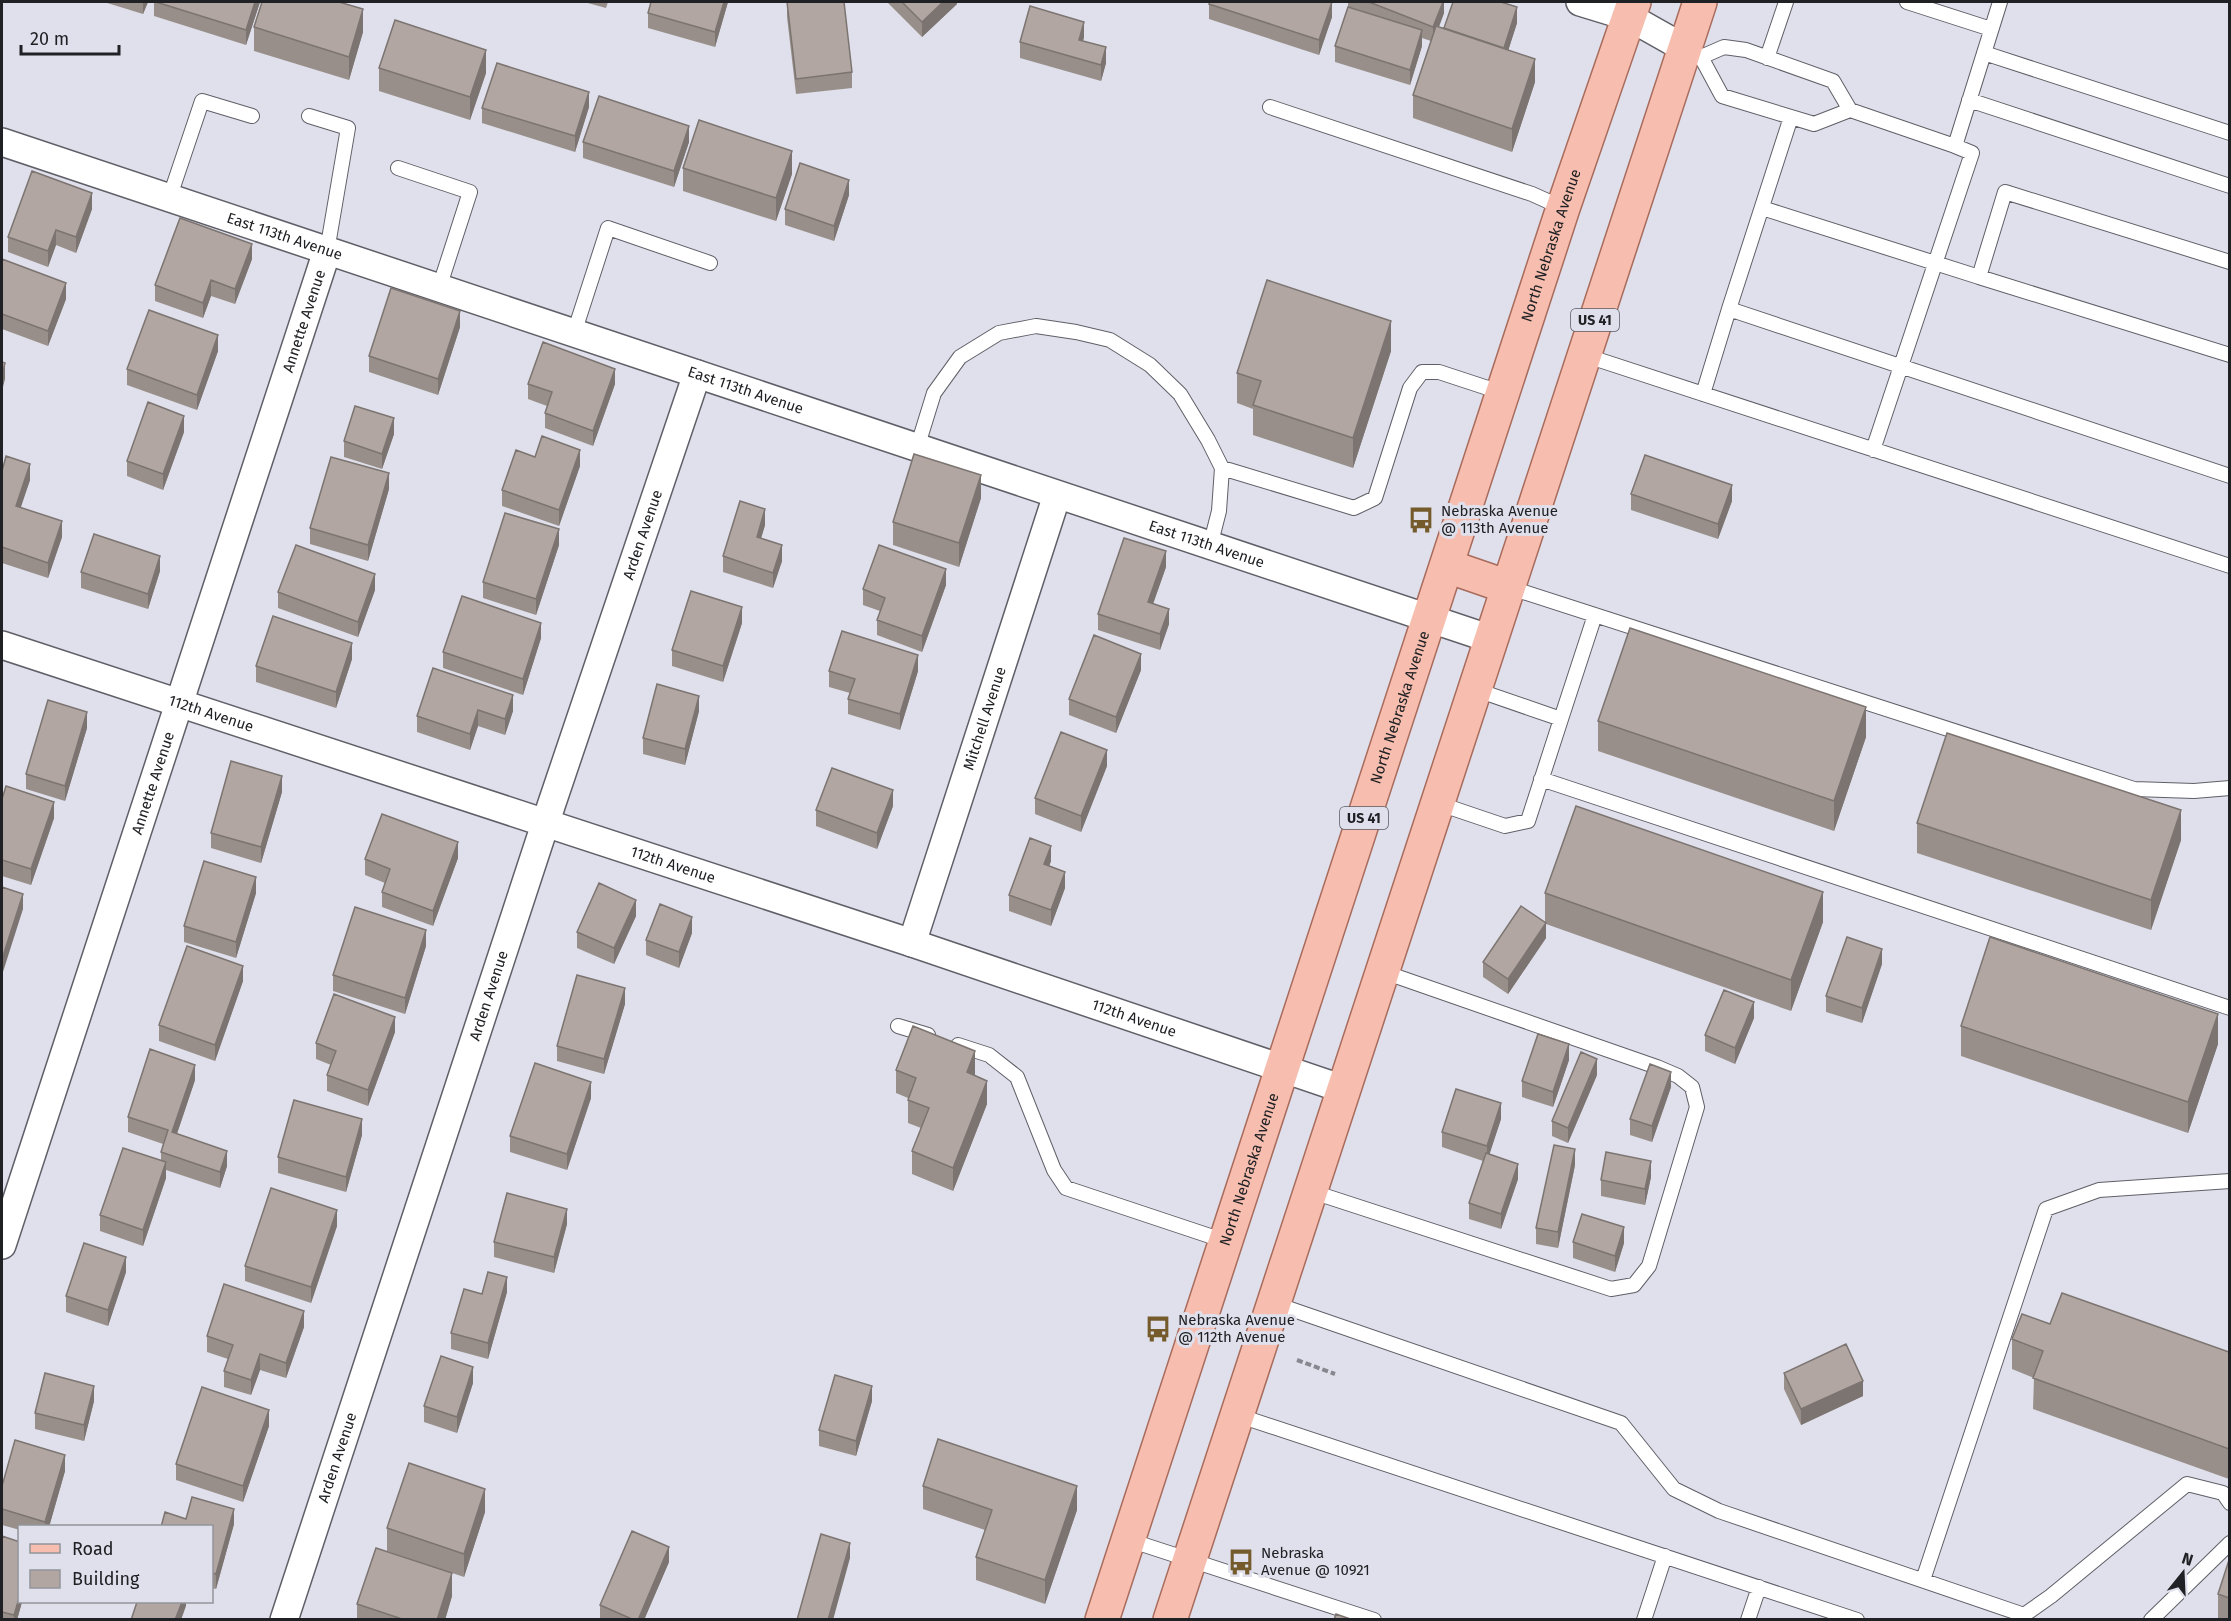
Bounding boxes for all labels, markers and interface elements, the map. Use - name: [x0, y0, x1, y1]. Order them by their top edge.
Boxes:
- scale bar: [21, 18, 118, 56]
- text: 20 m: [30, 28, 69, 50]
- street label: North Nebraska Avenue: [1517, 167, 1585, 324]
- street label: East 113th Avenue: [225, 209, 345, 264]
- street label: Annette Avenue: [279, 267, 329, 375]
- road number: US 41: [1571, 309, 1619, 331]
- street label: East 113th Avenue: [686, 363, 806, 418]
- street label: Arden Avenue: [619, 487, 666, 582]
- place label: Nebraska Avenue @ 113th Avenue: [1441, 502, 1558, 537]
- bus stop icon: Nebraska Avenue @ 113th Avenue: [1406, 505, 1436, 535]
- street label: East 113th Avenue: [1147, 516, 1267, 572]
- street label: North Nebraska Avenue: [1367, 628, 1433, 786]
- street label: Mitchell Avenue: [959, 664, 1010, 773]
- street label: 112th Avenue: [166, 691, 256, 736]
- street label: Annette Avenue: [128, 729, 178, 837]
- road number: US 41: [1340, 807, 1388, 829]
- street label: 112th Avenue: [628, 842, 718, 887]
- street label: Arden Avenue: [466, 948, 512, 1043]
- street label: 112th Avenue: [1089, 996, 1179, 1041]
- street label: North Nebraska Avenue: [1216, 1090, 1283, 1248]
- place label: Nebraska Avenue @ 112th Avenue: [1178, 1311, 1295, 1346]
- bus stop icon: Nebraska Avenue @ 112th Avenue: [1143, 1314, 1173, 1344]
- street label: Arden Avenue: [314, 1410, 360, 1505]
- legend: [18, 1525, 213, 1603]
- text: Road: [72, 1538, 114, 1560]
- north arrow: [2153, 1543, 2213, 1603]
- place label: Nebraska Avenue @ 10921: [1261, 1544, 1370, 1579]
- bus stop icon: Nebraska Avenue @ 10921: [1226, 1547, 1256, 1577]
- text: N: [2180, 1549, 2195, 1570]
- text: Building: [72, 1568, 140, 1590]

